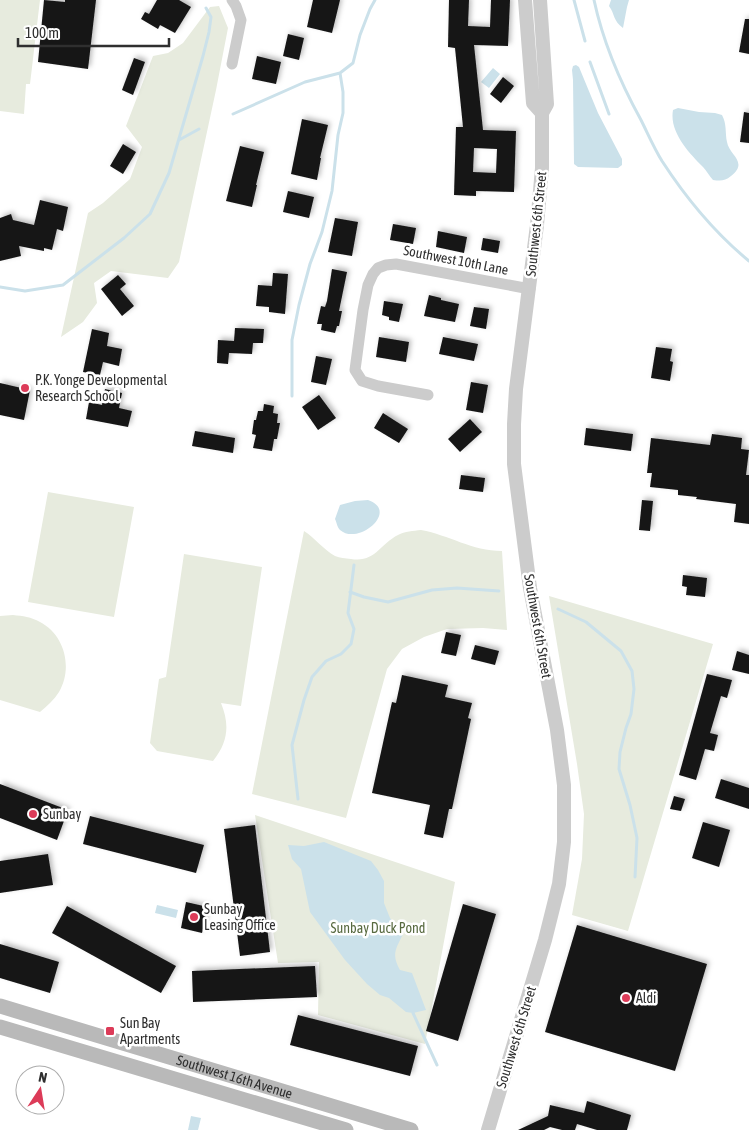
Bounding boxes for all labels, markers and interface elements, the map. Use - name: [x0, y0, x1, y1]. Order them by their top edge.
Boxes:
- scale bar: [18, 15, 169, 47]
- text: 100 m: [25, 24, 59, 41]
- street label: Southwest 6th Street: [523, 171, 549, 277]
- street label: Southwest 10th Lane: [402, 242, 510, 278]
- place label: P.K. Yonge Developmental Research School: [35, 372, 167, 404]
- marker: P.K. Yonge Developmental Research School: [19, 382, 31, 394]
- street label: Southwest 6th Street: [521, 573, 555, 679]
- place label: Sunbay: [43, 806, 82, 822]
- marker: Sunbay: [27, 808, 39, 820]
- place label: Sunbay Leasing Office: [204, 901, 276, 933]
- marker: Sunbay Leasing Office: [188, 911, 200, 923]
- park label: Sunbay Duck Pond: [331, 920, 425, 936]
- street label: Southwest 6th Street: [493, 984, 539, 1090]
- place label: Aldi: [636, 990, 656, 1006]
- marker: Aldi: [620, 992, 632, 1004]
- place label: Sun Bay Apartments: [120, 1015, 180, 1047]
- marker: Sun Bay Apartments: [104, 1025, 116, 1037]
- street label: Southwest 16th Avenue: [175, 1052, 294, 1102]
- north arrow: [15, 1065, 65, 1115]
- text: N: [37, 1069, 48, 1086]

